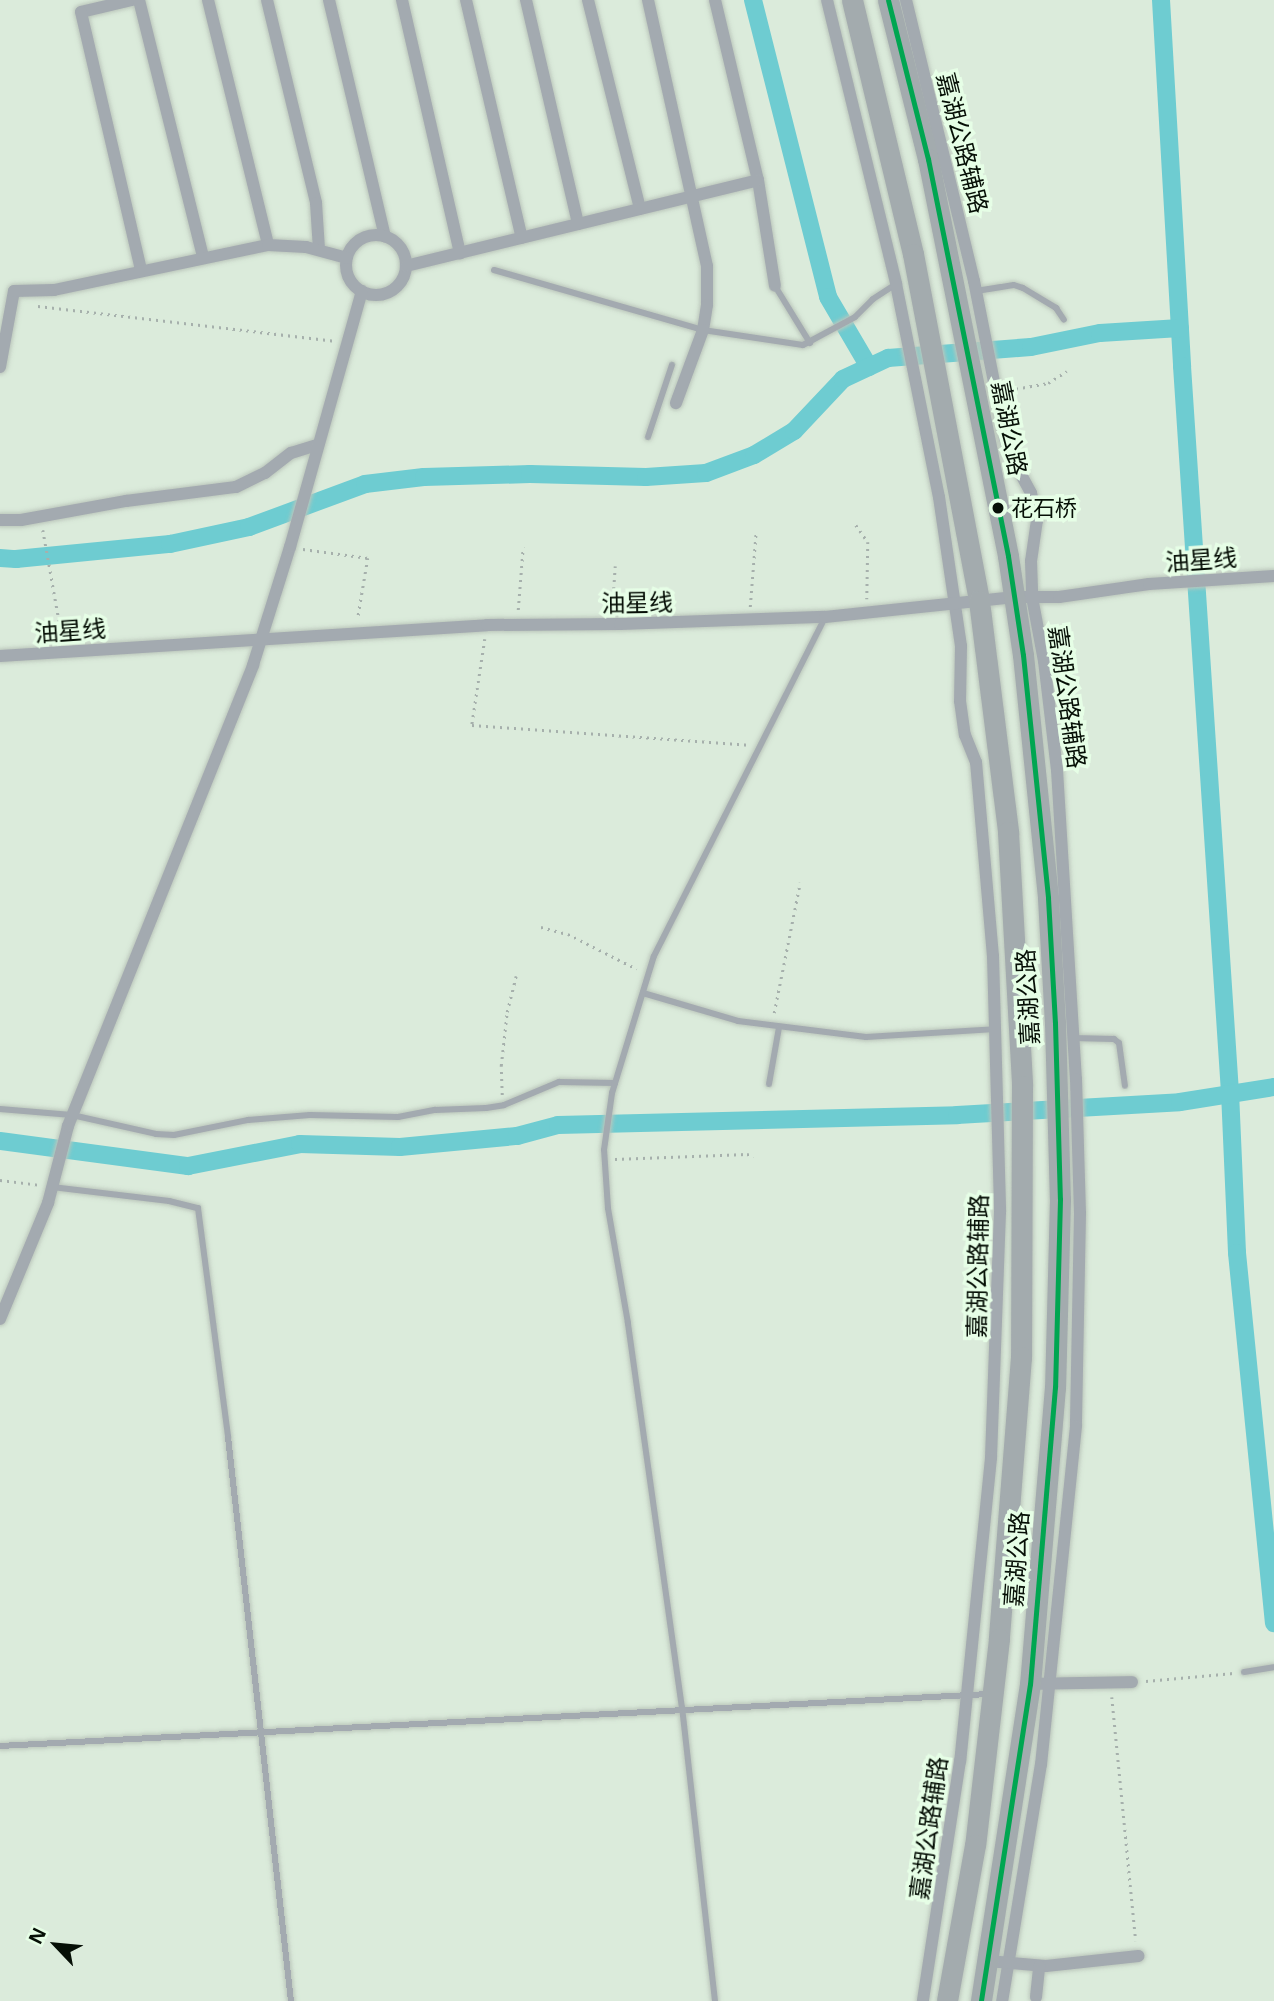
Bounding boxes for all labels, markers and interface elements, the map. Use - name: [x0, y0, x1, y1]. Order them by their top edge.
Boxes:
- street label: 嘉湖公路辅路: [932, 70, 994, 216]
- street label: 嘉湖公路: [987, 378, 1033, 478]
- place label: 花石桥: [1011, 495, 1077, 521]
- marker: 花石桥: [991, 501, 1005, 515]
- street label: 油星线: [1164, 542, 1238, 576]
- street label: 油星线: [601, 587, 673, 617]
- street label: 油星线: [33, 613, 107, 647]
- street label: 嘉湖公路辅路: [1044, 624, 1092, 770]
- street label: 嘉湖公路: [1010, 948, 1044, 1046]
- street label: 嘉湖公路辅路: [961, 1194, 993, 1338]
- street label: 嘉湖公路: [998, 1510, 1034, 1608]
- street label: 嘉湖公路辅路: [904, 1755, 952, 1901]
- north arrow: [21, 1910, 91, 1980]
- text: N: [22, 1923, 52, 1948]

